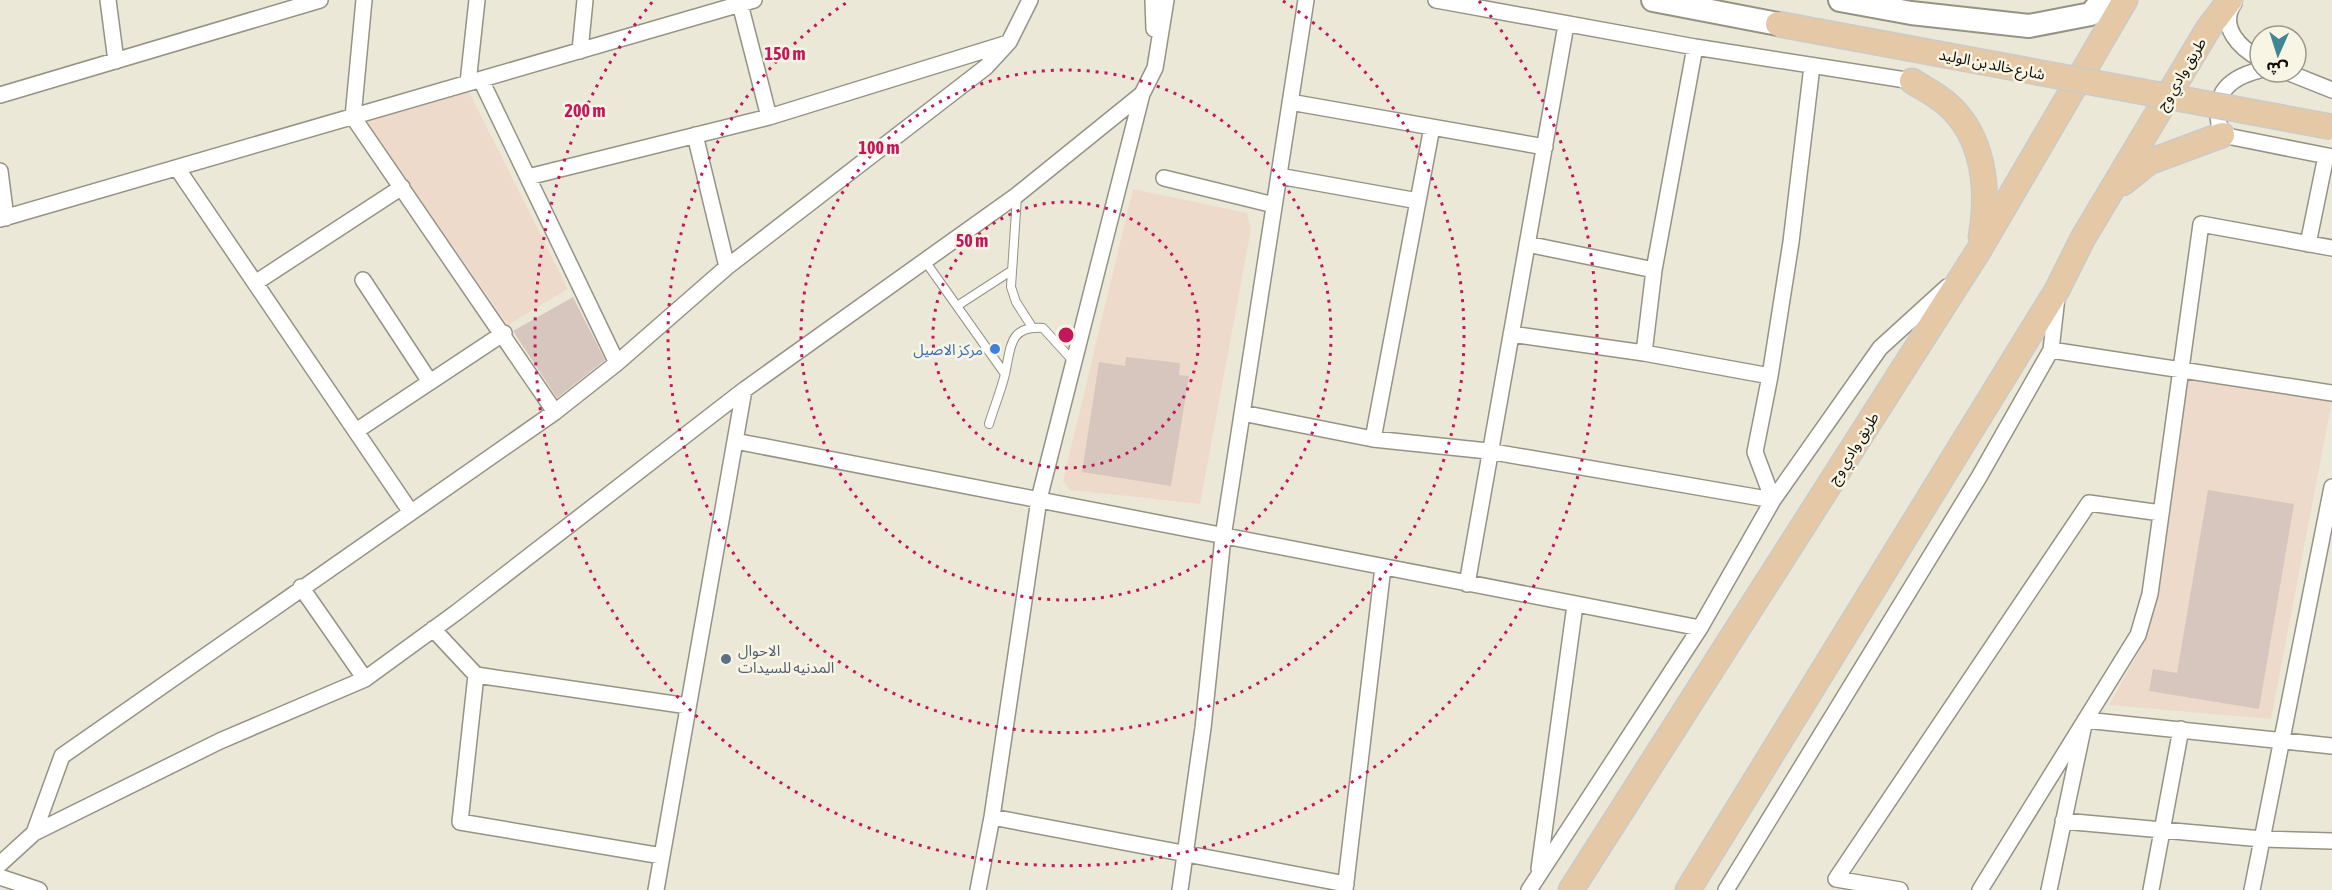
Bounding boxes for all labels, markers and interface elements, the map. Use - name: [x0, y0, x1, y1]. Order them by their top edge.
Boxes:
- north arrow: [2248, 24, 2308, 84]
- street label: طريق وادي وج: [2153, 35, 2213, 115]
- text: 150 m: [765, 43, 805, 64]
- street label: شارع خالد بن الوليد: [1937, 45, 2047, 87]
- text: ش: [2266, 58, 2289, 79]
- text: 200 m: [565, 100, 605, 121]
- text: 100 m: [859, 137, 899, 158]
- text: 50 m: [956, 230, 988, 251]
- centre of rings: [1056, 325, 1076, 345]
- place label: مركز الاصيل: [913, 341, 983, 359]
- marker: مركز الاصيل: [988, 342, 1002, 356]
- street label: طريق وادي وج: [1824, 409, 1885, 489]
- place label: الاحوال المدنيه للسيدات: [738, 642, 834, 676]
- marker: الاحوال المدنيه للسيدات: [719, 652, 733, 666]

